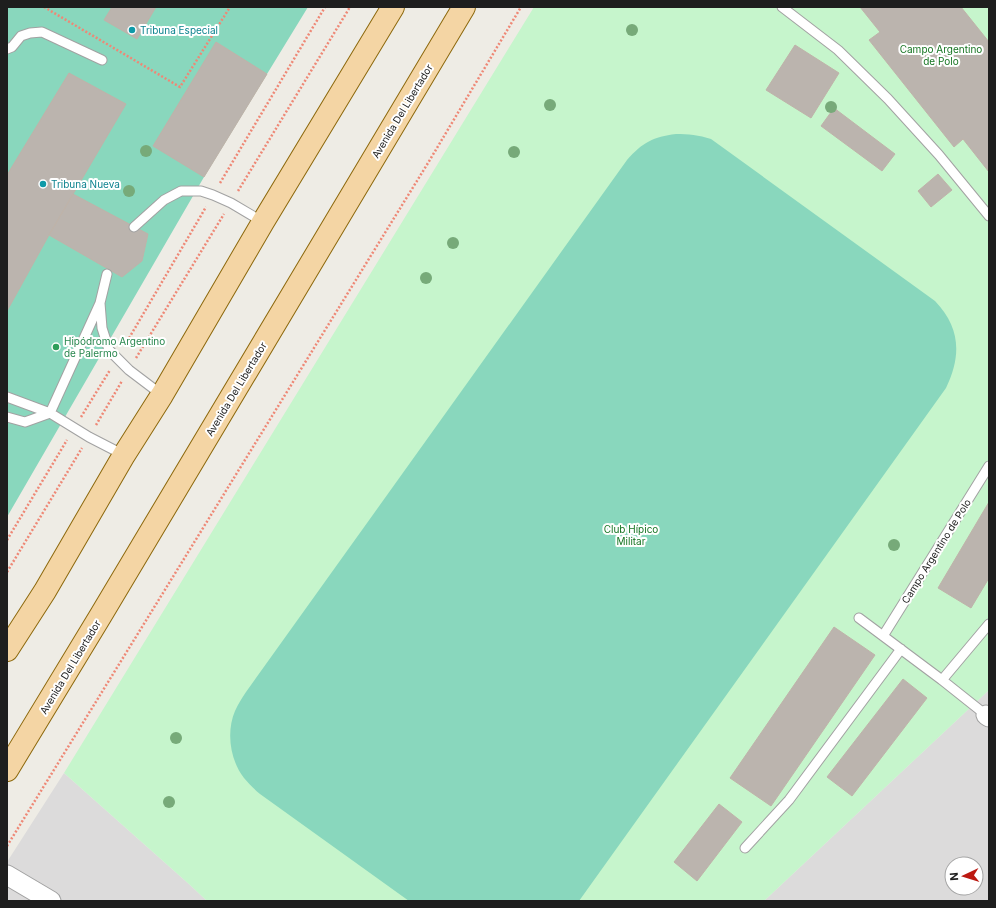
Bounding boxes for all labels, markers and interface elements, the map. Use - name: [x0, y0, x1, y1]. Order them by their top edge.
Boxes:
- place label: Tribuna Especial: [140, 24, 218, 36]
- marker: Tribuna Especial: [127, 25, 137, 35]
- park label: Campo Argentino de Polo: [900, 43, 982, 67]
- street label: Avenida Del Libertador: [369, 62, 435, 160]
- place label: Tribuna Nueva: [51, 178, 120, 190]
- marker: Tribuna Nueva: [38, 179, 48, 189]
- place label: Hipódromo Argentino de Palermo: [64, 335, 165, 359]
- street label: Avenida Del Libertador: [203, 340, 269, 438]
- marker: Hipódromo Argentino de Palermo: [51, 342, 61, 352]
- street label: Campo Argentino de Polo: [899, 497, 973, 605]
- park label: Club Hípico Militar: [604, 523, 658, 547]
- street label: Avenida Del Libertador: [37, 618, 103, 716]
- north arrow: [944, 856, 984, 896]
- text: N: [947, 872, 961, 881]

